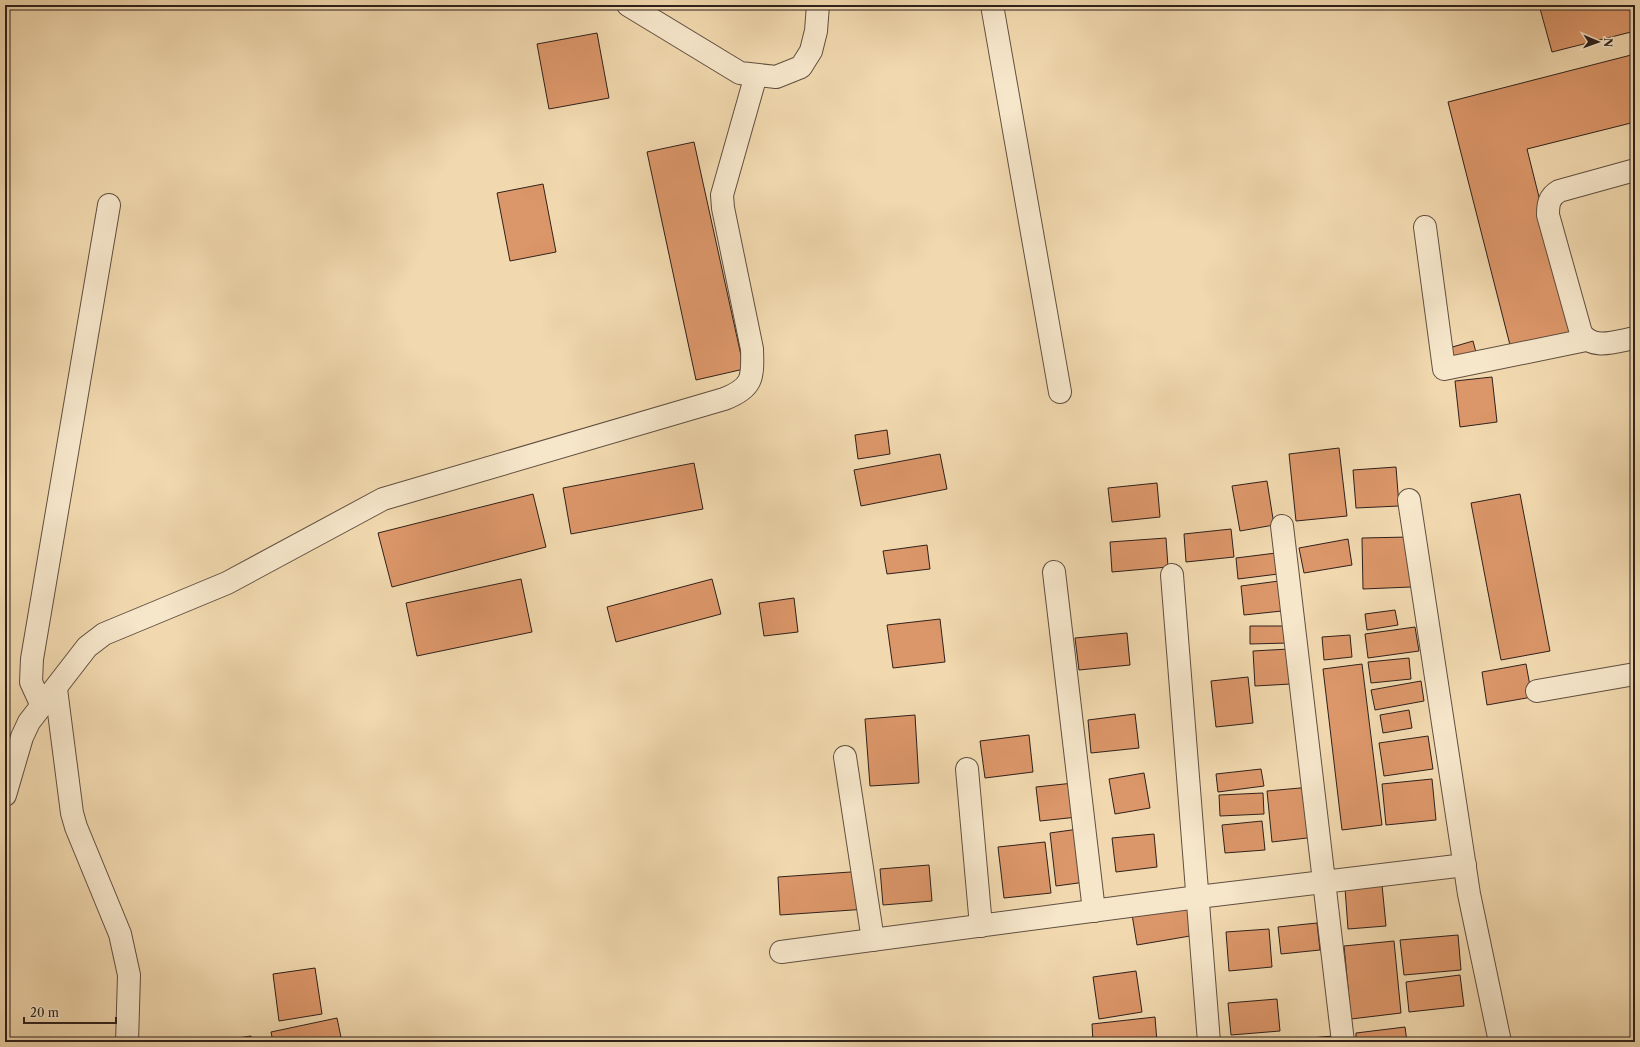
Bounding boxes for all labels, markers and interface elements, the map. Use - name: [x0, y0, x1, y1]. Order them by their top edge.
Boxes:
- north arrow: [1578, 22, 1618, 62]
- text: N: [1601, 37, 1615, 48]
- scale bar: [24, 999, 116, 1025]
- text: 20 m: [30, 1005, 59, 1020]

